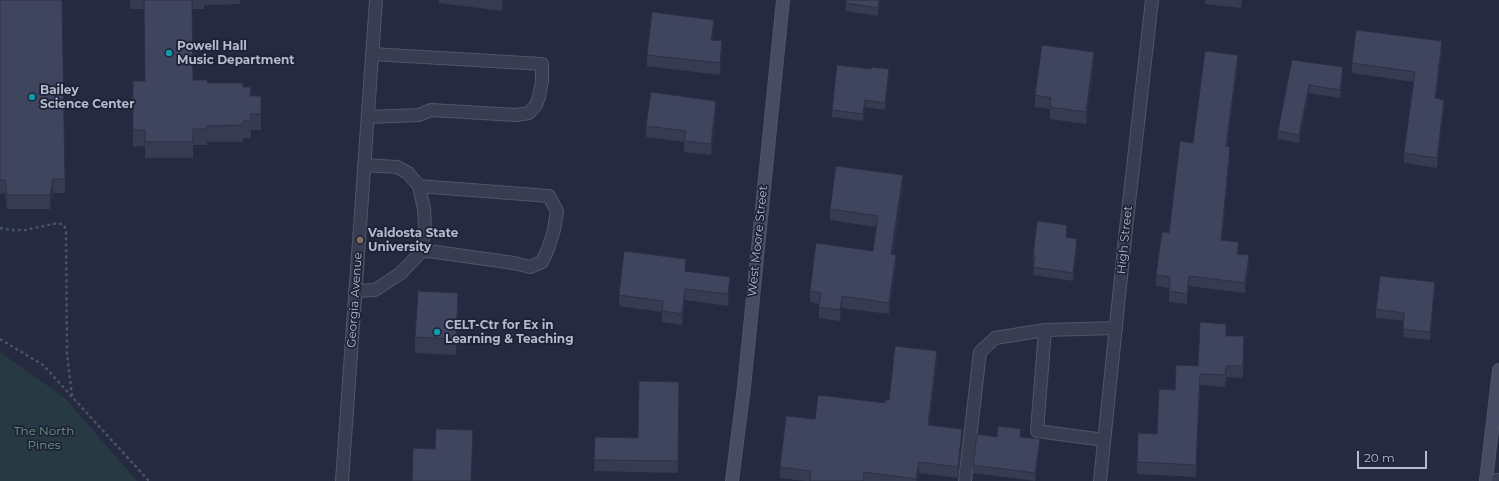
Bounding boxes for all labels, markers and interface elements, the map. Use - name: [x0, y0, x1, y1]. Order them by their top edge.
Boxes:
- place label: Powell Hall Music Department: [177, 39, 295, 67]
- marker: Powell Hall Music Department: [164, 48, 174, 58]
- place label: Bailey Science Center: [40, 83, 134, 111]
- marker: Bailey Science Center: [27, 92, 37, 102]
- street label: West Moore Street: [745, 185, 771, 297]
- street label: High Street: [1114, 205, 1136, 275]
- place label: Valdosta State University: [368, 226, 458, 254]
- marker: Valdosta State University: [355, 235, 365, 245]
- street label: Georgia Avenue: [344, 252, 366, 348]
- place label: CELT-Ctr for Ex in Learning & Teaching: [445, 318, 574, 346]
- marker: CELT-Ctr for Ex in Learning & Teaching: [432, 327, 442, 337]
- park label: The North Pines: [14, 424, 74, 452]
- scale bar: [1359, 443, 1429, 469]
- text: 20 m: [1364, 450, 1395, 465]

